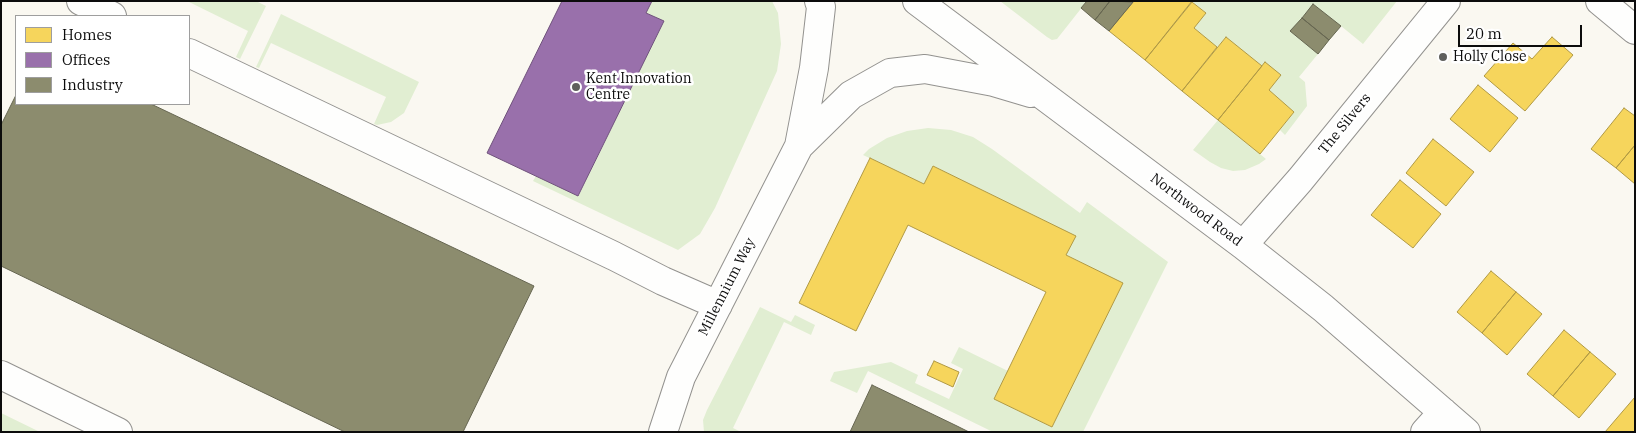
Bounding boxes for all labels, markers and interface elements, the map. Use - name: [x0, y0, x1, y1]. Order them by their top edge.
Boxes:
- legend: [15, 15, 190, 105]
- scale bar: [1461, 15, 1585, 47]
- text: 20 m: [1466, 24, 1502, 43]
- text: Homes: [62, 25, 112, 44]
- place label: Holly Close: [1453, 49, 1527, 65]
- text: Offices: [62, 50, 110, 69]
- marker: Holly Close: [1437, 51, 1449, 63]
- place label: Kent Innovation Centre: [586, 71, 692, 104]
- text: Industry: [62, 75, 123, 94]
- marker: Kent Innovation Centre: [570, 81, 582, 93]
- street label: The Silvers: [1315, 90, 1375, 158]
- street label: Northwood Road: [1147, 170, 1245, 250]
- street label: Millennium Way: [695, 235, 759, 339]

